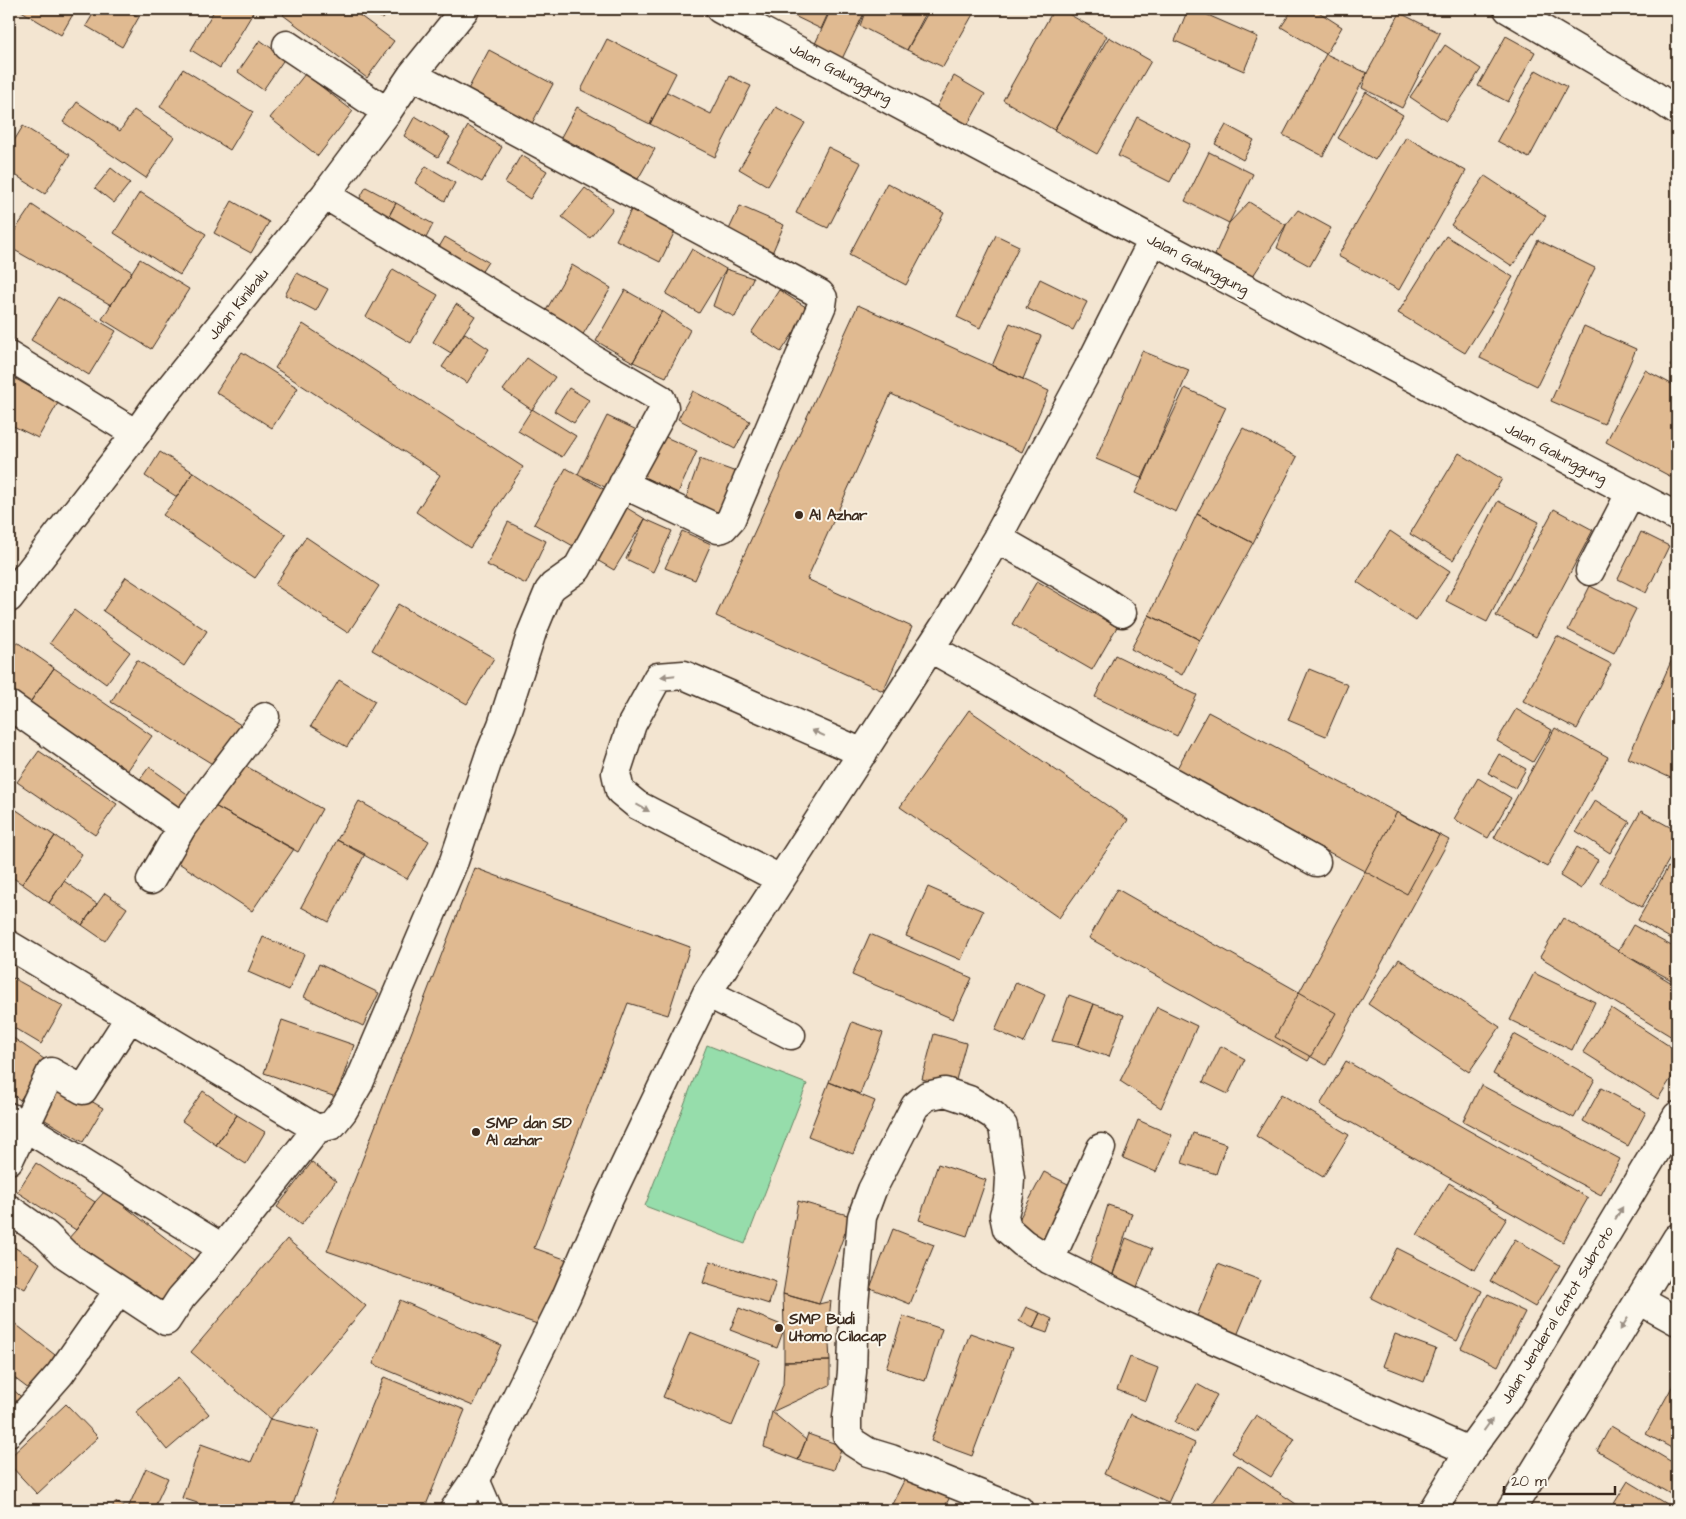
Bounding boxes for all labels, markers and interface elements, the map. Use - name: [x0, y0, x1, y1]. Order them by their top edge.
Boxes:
- street label: Jalan Galunggung: [786, 38, 896, 110]
- street label: Jalan Galunggung: [1143, 229, 1253, 301]
- street label: Jalan Kinibalu: [203, 264, 274, 344]
- street label: Jalan Galunggung: [1501, 418, 1611, 490]
- place label: Al Azhar: [809, 505, 868, 526]
- marker: Al Azhar: [793, 509, 805, 521]
- one-way arrow: [660, 672, 676, 680]
- one-way arrow: [811, 729, 825, 737]
- one-way arrow: [637, 803, 650, 812]
- place label: SMP dan SD Al azhar: [485, 1113, 572, 1151]
- marker: SMP dan SD Al azhar: [470, 1126, 482, 1138]
- one-way arrow: [1615, 1206, 1624, 1219]
- street label: Jalan Jenderal Gatot Subroto: [1496, 1222, 1619, 1408]
- place label: SMP Budi Utomo Cilacap: [788, 1309, 887, 1347]
- one-way arrow: [1619, 1318, 1629, 1331]
- marker: SMP Budi Utomo Cilacap: [773, 1322, 785, 1334]
- one-way arrow: [1483, 1418, 1493, 1432]
- scale bar: [1504, 1464, 1615, 1496]
- text: 20 m: [1511, 1471, 1547, 1492]

